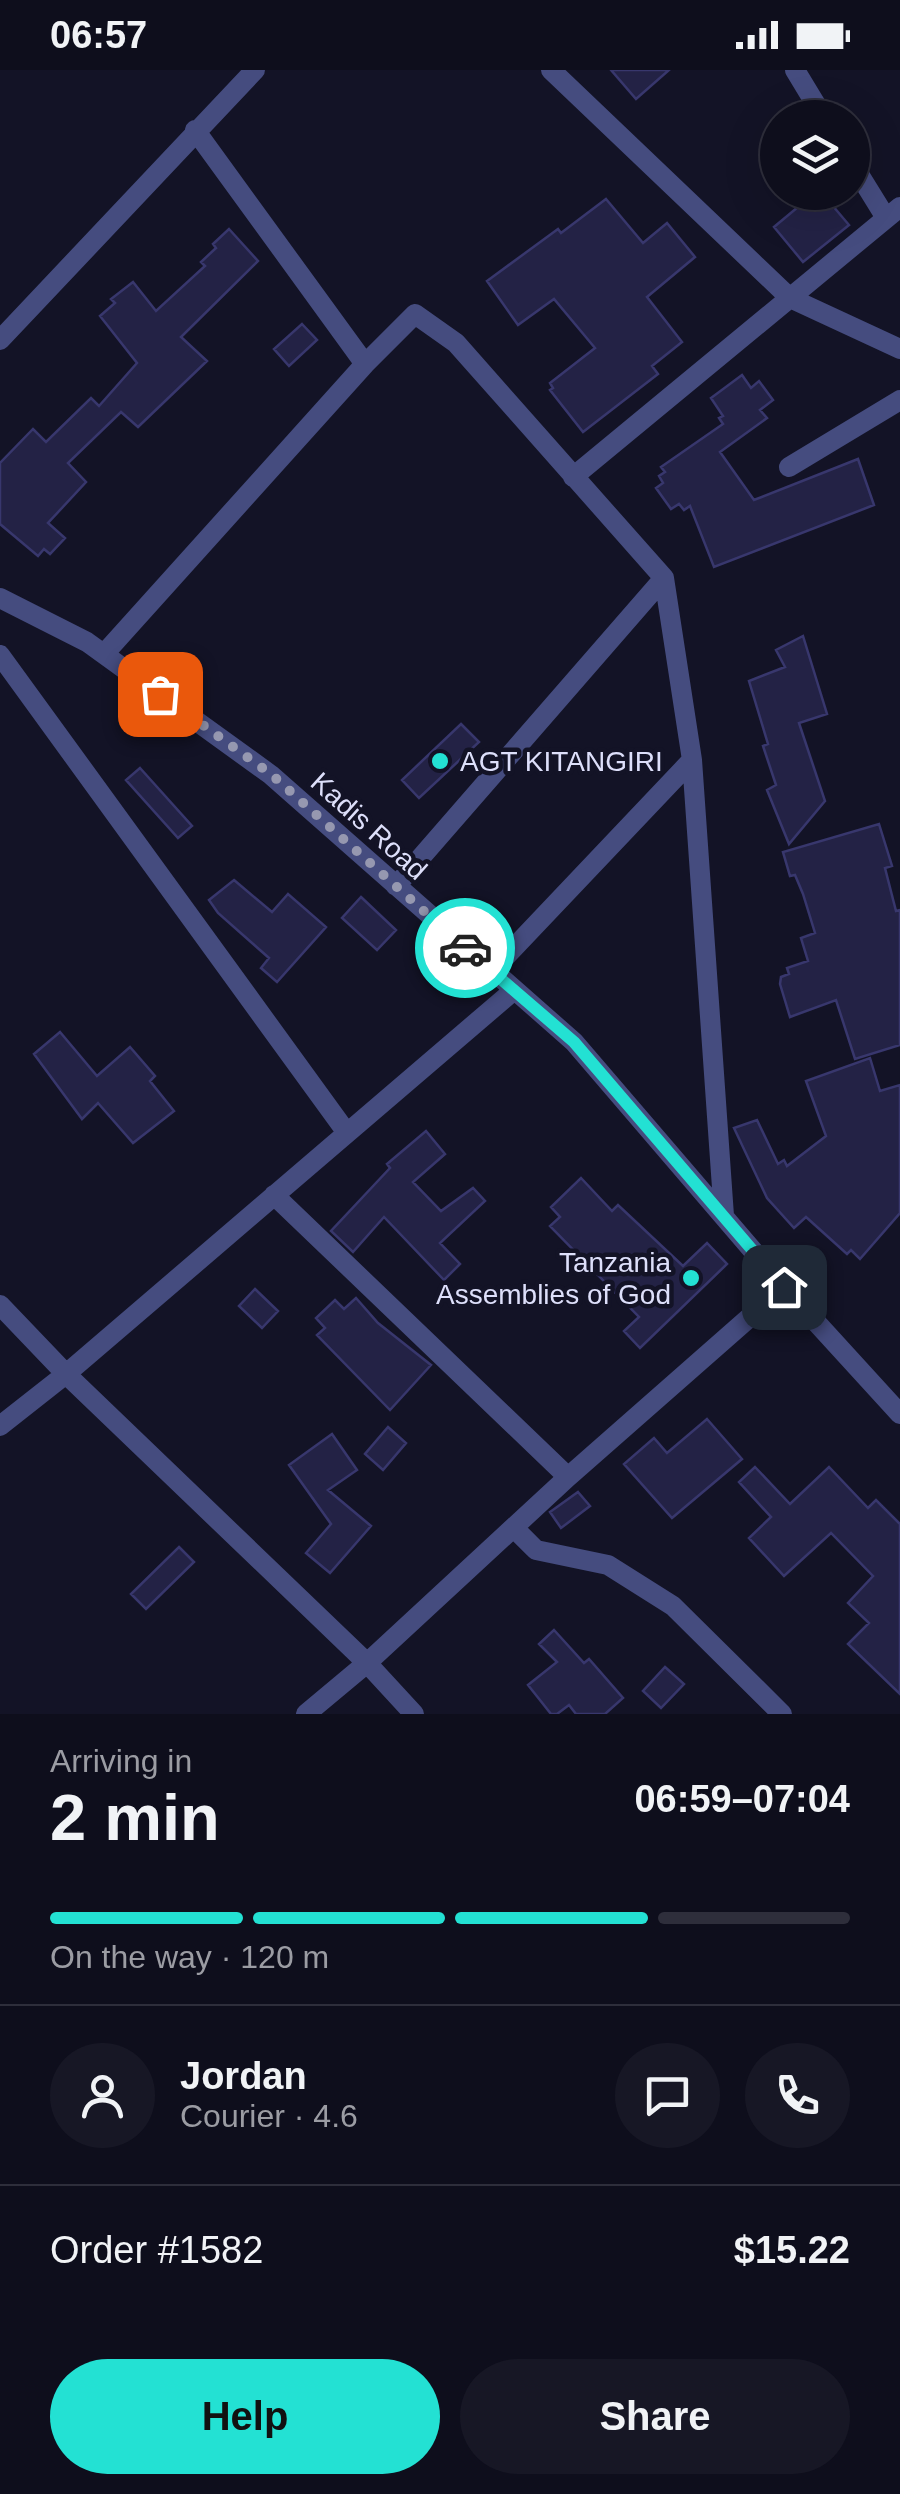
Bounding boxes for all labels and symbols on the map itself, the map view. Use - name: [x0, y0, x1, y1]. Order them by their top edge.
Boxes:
- pin: [118, 652, 203, 737]
- place label: AGT KITANGIRI: [460, 746, 663, 777]
- marker: AGT KITANGIRI: [429, 750, 451, 772]
- street label: Kadis Road: [305, 766, 433, 886]
- courier: [415, 898, 515, 998]
- pin: [742, 1245, 827, 1330]
- place label: Tanzania Assemblies of God: [436, 1247, 671, 1310]
- marker: Tanzania Assemblies of God: [680, 1267, 702, 1289]

